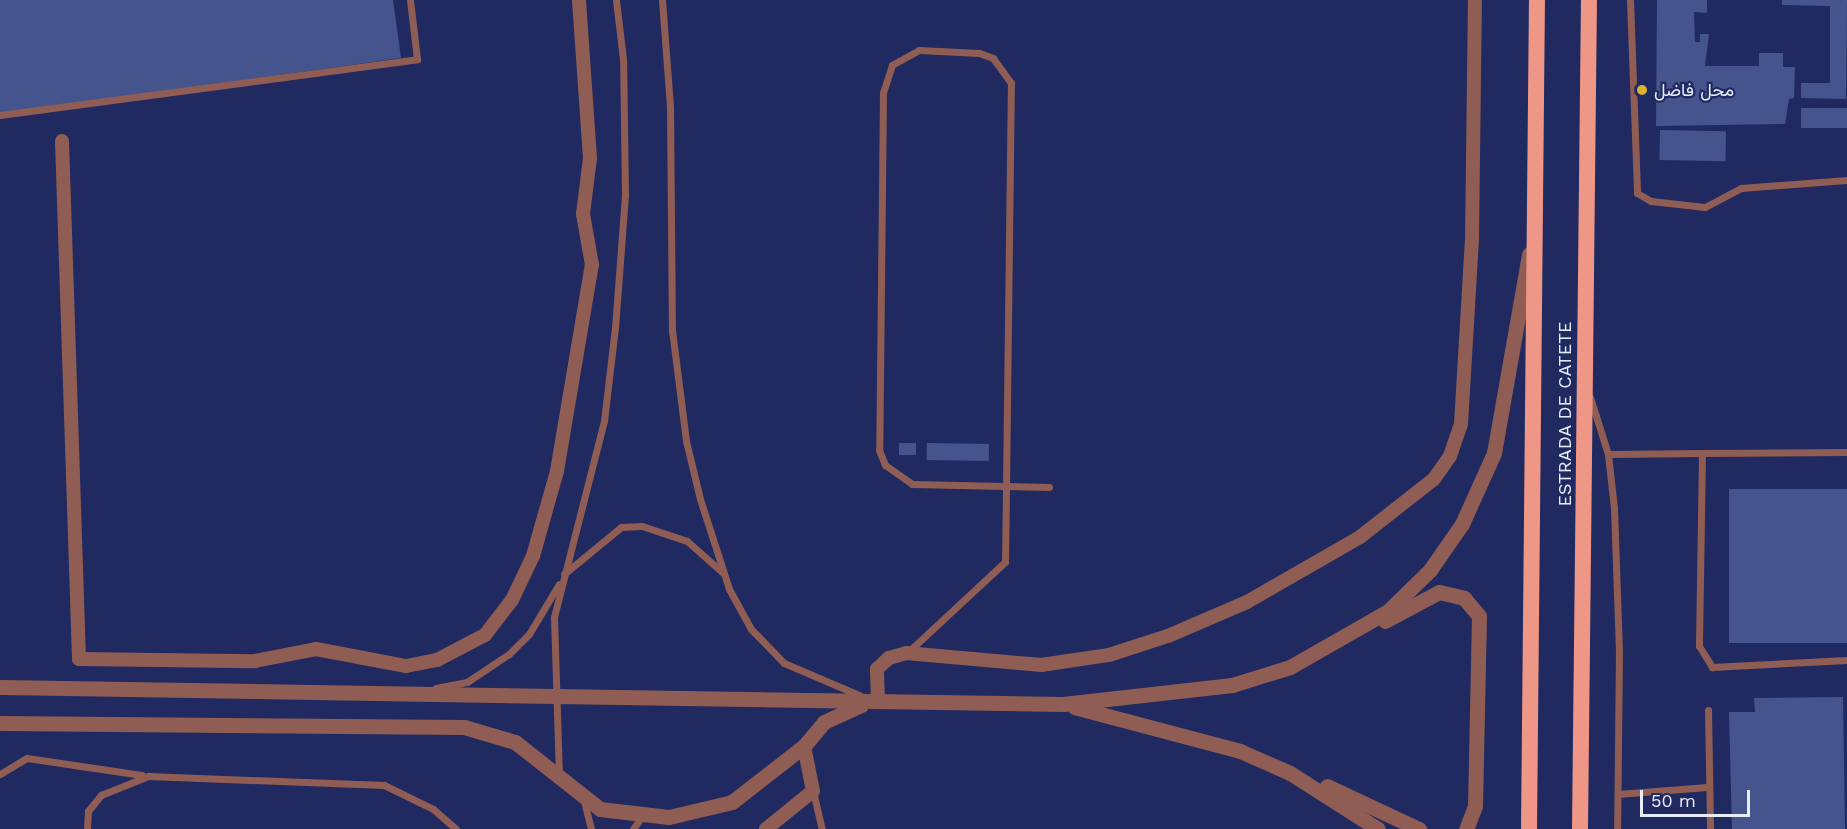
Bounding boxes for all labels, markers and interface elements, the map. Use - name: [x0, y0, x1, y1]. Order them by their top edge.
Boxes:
- place label: محل فاضل: [1654, 79, 1734, 101]
- marker: محل فاضل: [1635, 83, 1649, 97]
- street label: ESTRADA DE CATETE: [1554, 321, 1576, 507]
- scale bar: [1643, 778, 1752, 816]
- text: 50 m: [1651, 790, 1696, 811]

